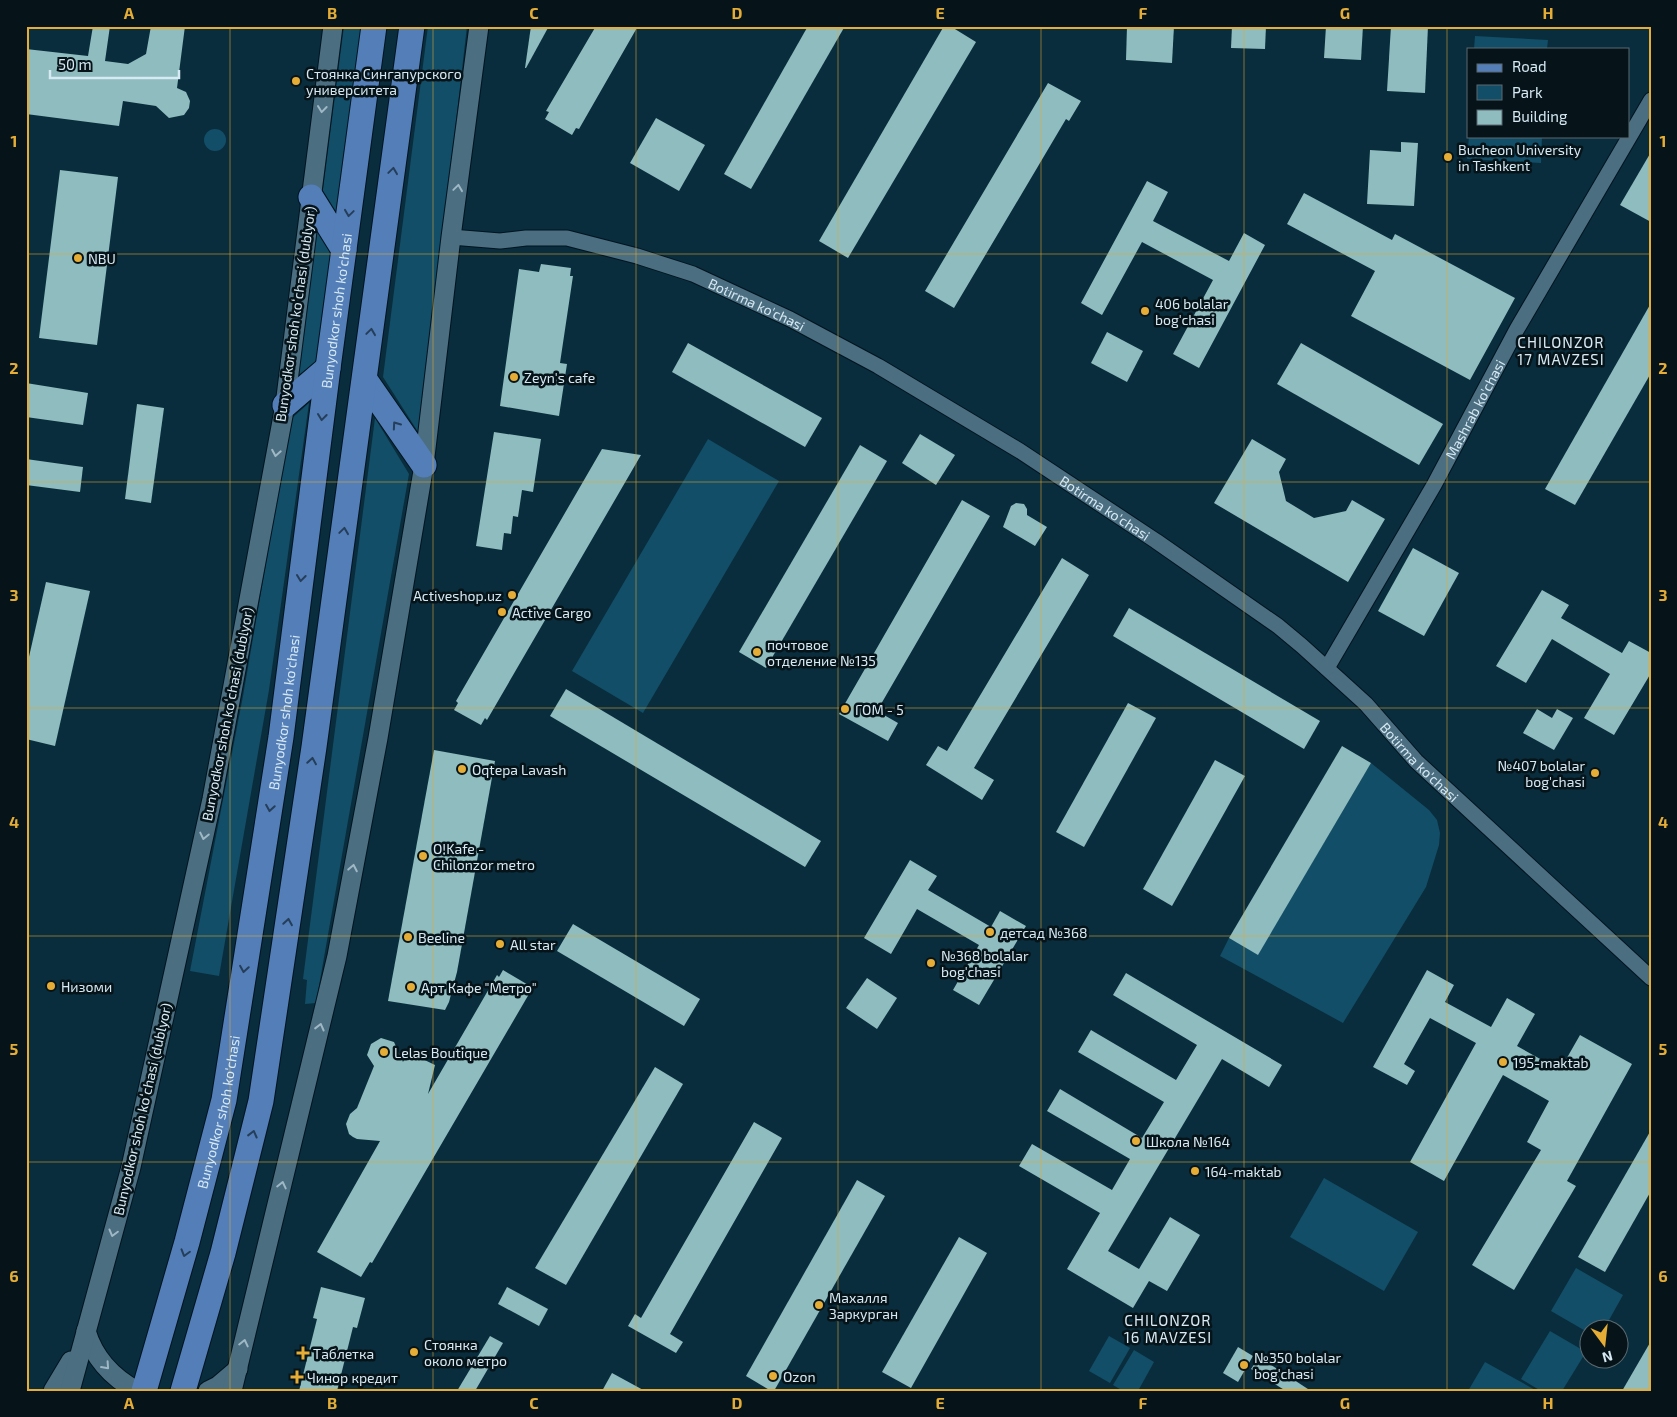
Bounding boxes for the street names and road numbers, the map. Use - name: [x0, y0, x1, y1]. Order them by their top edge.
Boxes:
- street label: Bunyodkor shoh koʻchasi (dublyor): [271, 205, 319, 423]
- street label: Bunyodkor shoh ko'chasi: [317, 232, 355, 389]
- street label: Botirma ko'chasi: [706, 274, 808, 334]
- street label: Mashrab ko'chasi: [1441, 356, 1508, 462]
- street label: Botirma ko'chasi: [1057, 471, 1154, 543]
- street label: Bunyodkor shoh koʻchasi (dublyor): [198, 606, 256, 822]
- street label: Bunyodkor shoh ko'chasi: [264, 634, 302, 791]
- street label: Botirma ko'chasi: [1377, 718, 1463, 805]
- street label: Bunyodkor shoh koʻchasi (dublyor): [109, 1001, 175, 1217]
- street label: Bunyodkor shoh ko'chasi: [193, 1034, 243, 1190]

